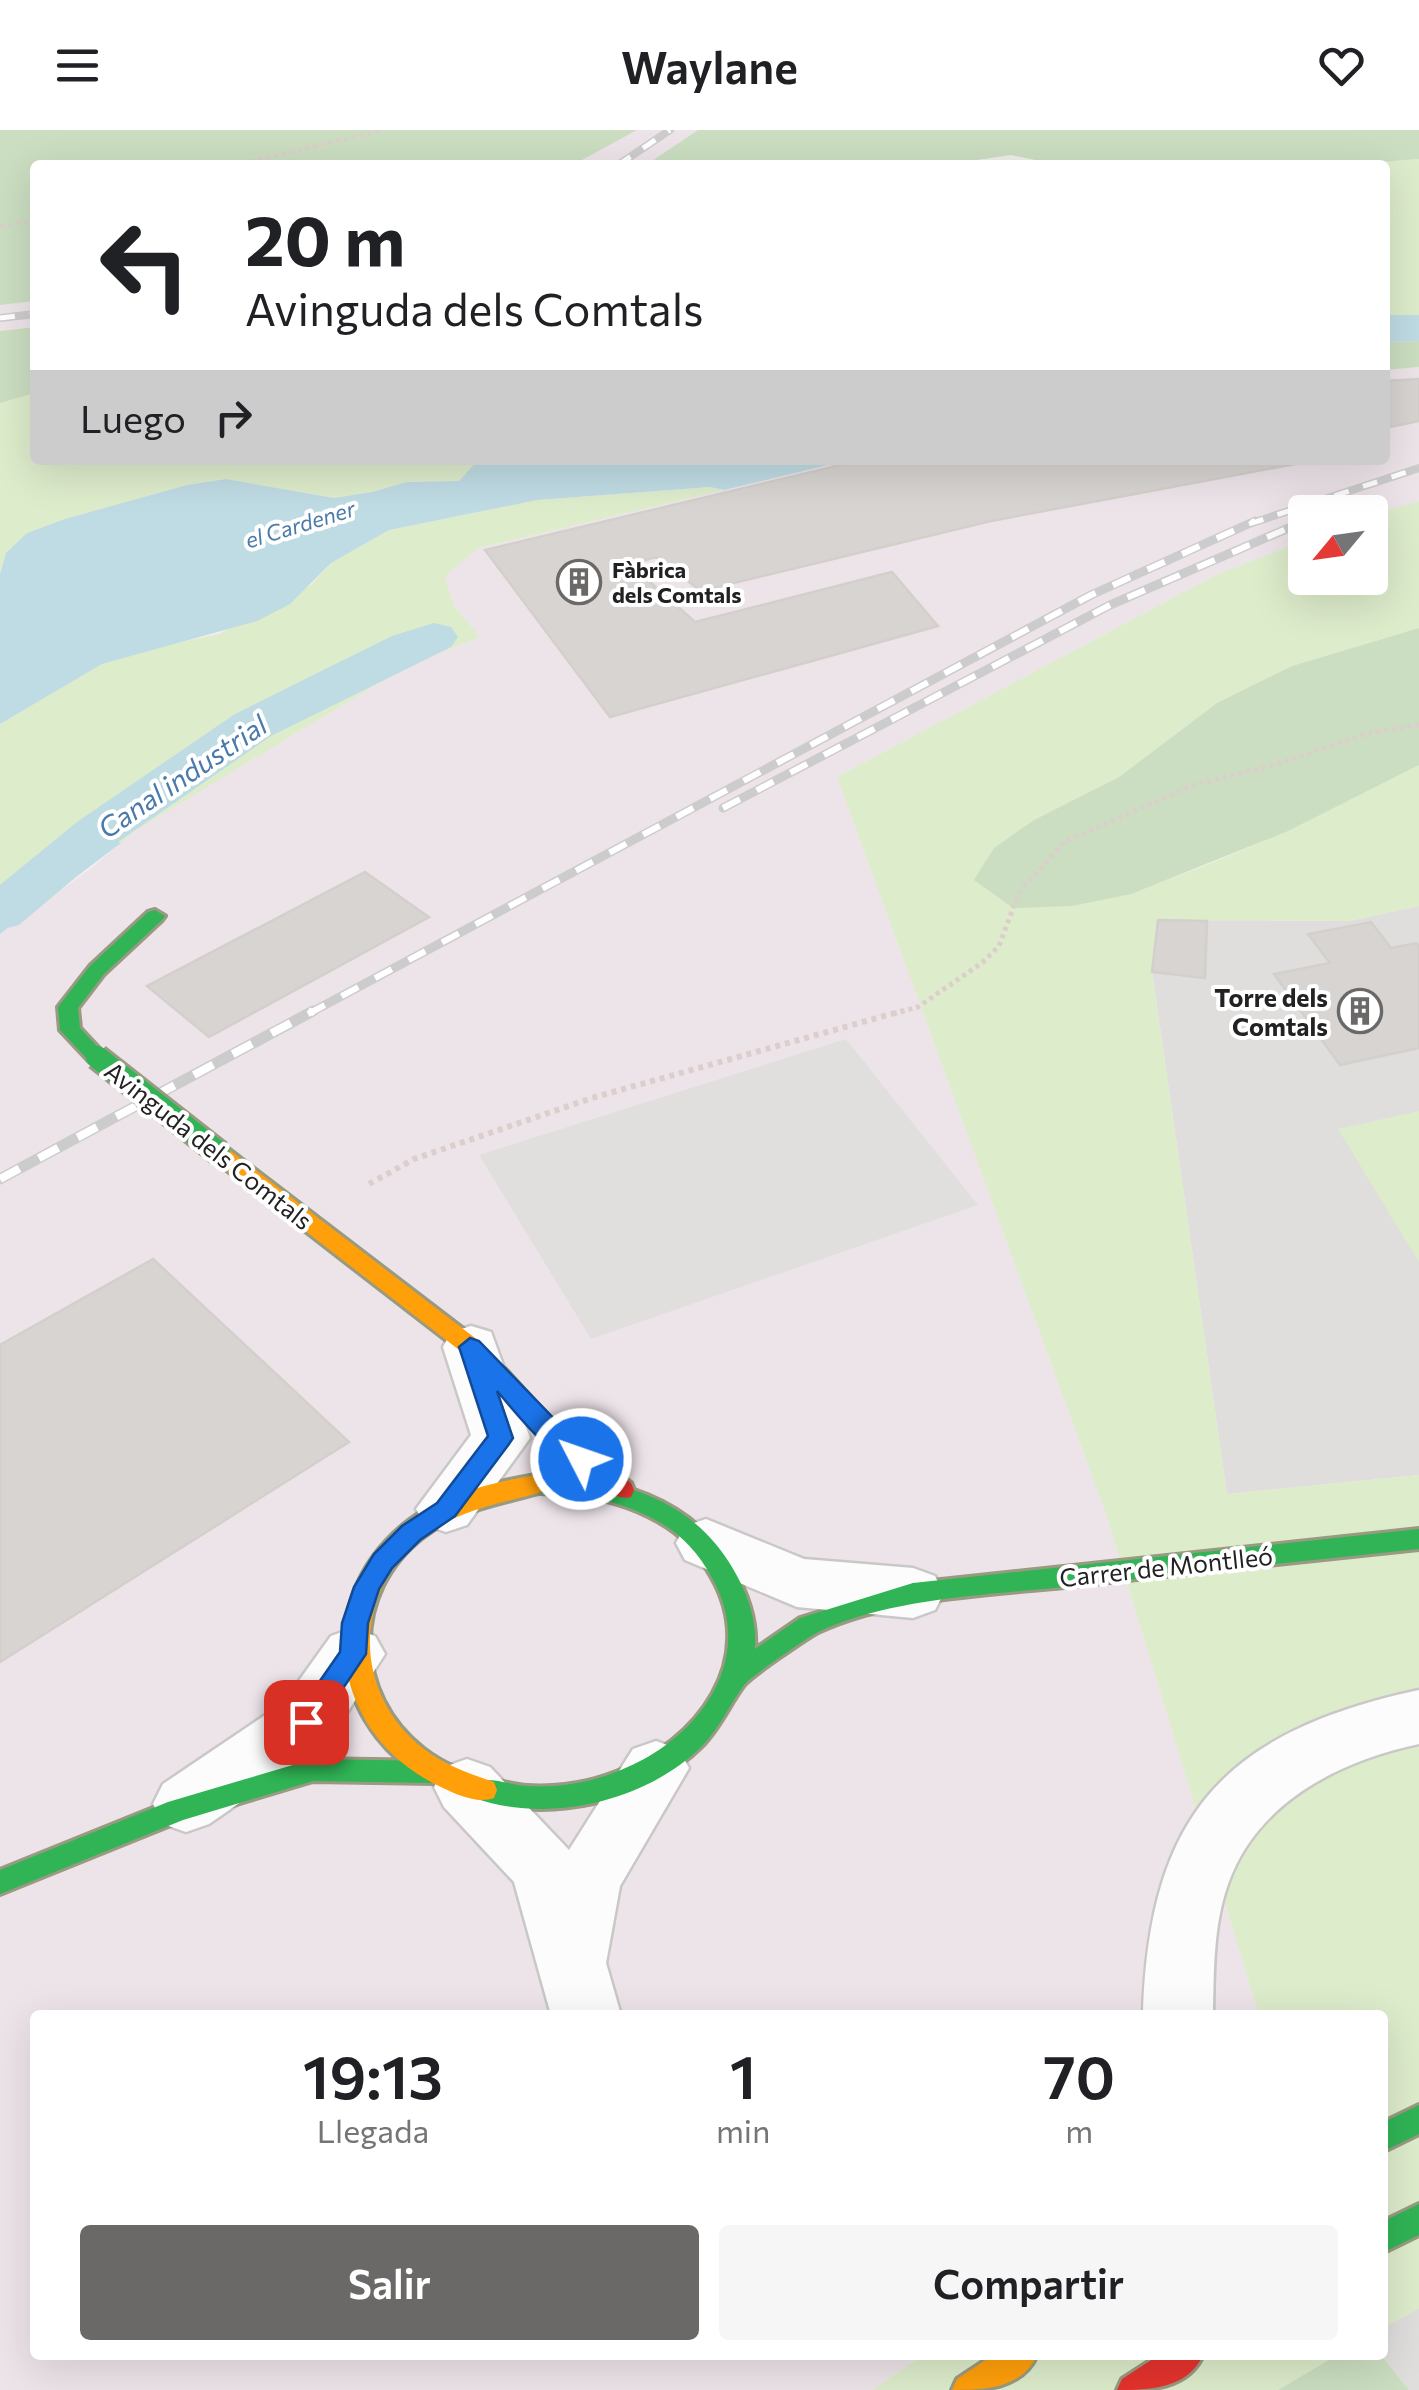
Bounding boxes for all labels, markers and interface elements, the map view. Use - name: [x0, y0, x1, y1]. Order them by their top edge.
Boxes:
- icon: menu: [50, 38, 105, 93]
- text: Waylane: [621, 38, 798, 93]
- icon: heart: [1314, 38, 1369, 93]
- text: 20 m: [245, 195, 405, 280]
- icon: left: [80, 200, 210, 330]
- text: Avinguda dels Comtals: [245, 280, 704, 335]
- icon: right: [206, 390, 261, 445]
- text: Luego: [80, 394, 186, 441]
- water label: el Cardener: [242, 494, 359, 554]
- north arrow: [1288, 495, 1388, 595]
- map controls: [1288, 495, 1388, 595]
- place label: Fàbrica dels Comtals: [612, 556, 741, 608]
- building icon: Fàbrica dels Comtals: [556, 559, 602, 605]
- water label: Canal industrial: [91, 707, 274, 845]
- place label: Torre dels Comtals: [1214, 982, 1328, 1041]
- building icon: Torre dels Comtals: [1337, 988, 1383, 1034]
- street label: Avinguda dels Comtals: [99, 1055, 319, 1235]
- position arrow: [529, 1407, 633, 1511]
- street label: Carrer de Montlleó: [1058, 1540, 1274, 1592]
- pin: [264, 1680, 349, 1765]
- icon: arrive: [279, 1695, 334, 1750]
- text: 19:13: [303, 2038, 443, 2111]
- text: 1: [730, 2038, 756, 2111]
- text: 70: [1043, 2038, 1115, 2111]
- text: Llegada: [317, 2110, 429, 2150]
- text: min: [716, 2110, 770, 2150]
- text: m: [1065, 2110, 1093, 2150]
- button: Salir: [80, 2225, 699, 2340]
- button: Compartir: [719, 2225, 1338, 2340]

